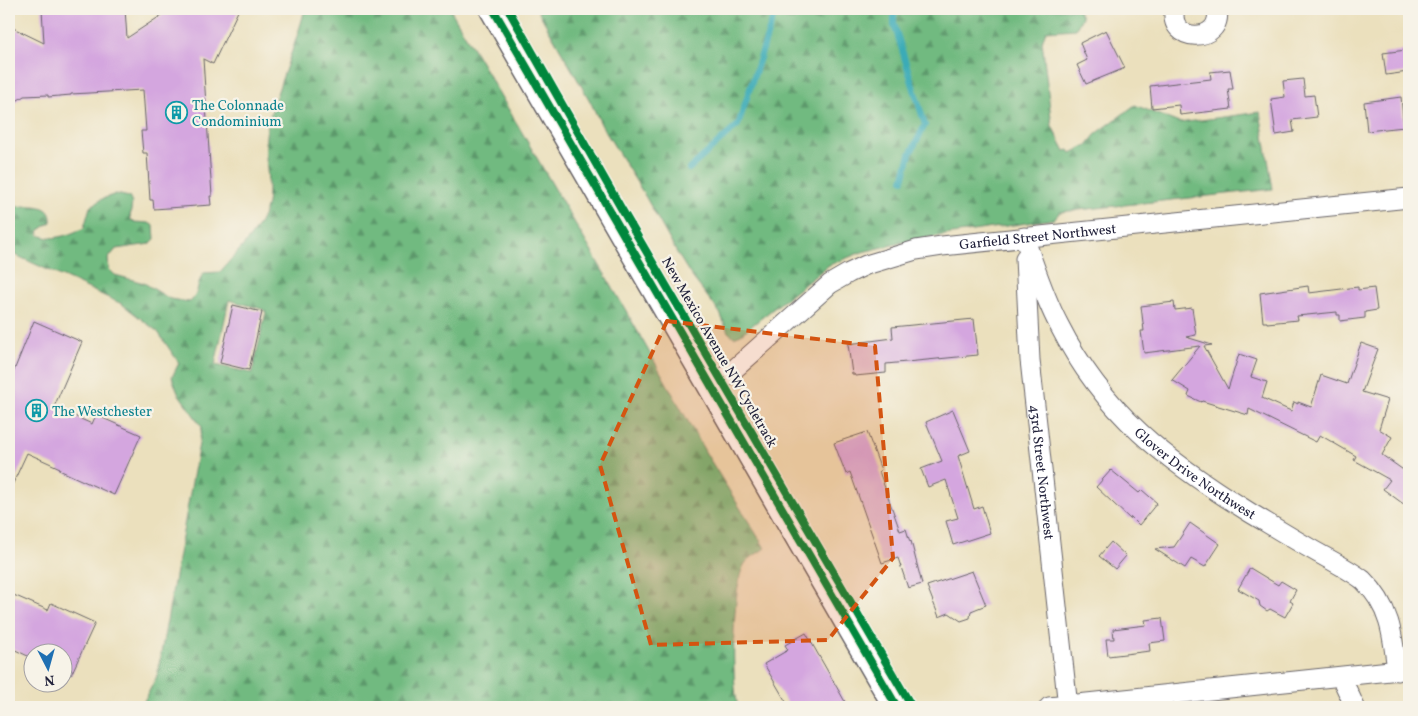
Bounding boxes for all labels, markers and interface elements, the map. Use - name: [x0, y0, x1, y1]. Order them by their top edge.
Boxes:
- place label: The Colonnade Condominium: [192, 97, 284, 132]
- building icon: The Colonnade Condominium: [164, 101, 188, 125]
- street label: Garfield Street Northwest: [958, 220, 1117, 255]
- street label: New Mexico Avenue NW Cycletrack: [656, 254, 781, 452]
- building icon: The Westchester: [24, 399, 48, 423]
- place label: The Westchester: [52, 403, 152, 422]
- street label: 43rd Street Northwest: [1024, 404, 1058, 541]
- street label: Glover Drive Northwest: [1129, 424, 1259, 525]
- north arrow: [22, 644, 72, 694]
- text: N: [43, 669, 55, 689]

